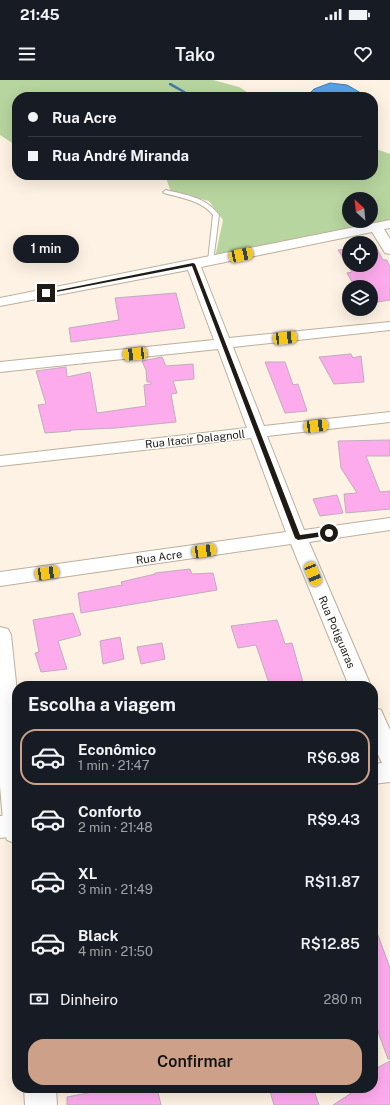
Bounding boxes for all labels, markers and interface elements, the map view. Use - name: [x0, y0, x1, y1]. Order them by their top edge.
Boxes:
- text: 21:45: [20, 6, 60, 23]
- icon: menu: [16, 43, 38, 65]
- icon: heart: [352, 43, 374, 65]
- text: Tako: [175, 44, 215, 65]
- text: Rua Acre: [52, 109, 117, 126]
- text: Rua André Miranda: [52, 147, 189, 164]
- north arrow: [342, 192, 378, 228]
- map controls: [342, 192, 378, 316]
- callout: 1 min: [13, 235, 79, 263]
- button: locate: [342, 236, 378, 272]
- text: 1 min: [31, 241, 61, 256]
- car: [228, 247, 254, 263]
- button: layers: [342, 280, 378, 316]
- route end: [37, 284, 55, 302]
- car: [272, 331, 298, 345]
- car: [122, 347, 148, 361]
- car: [303, 419, 329, 433]
- street label: Rua Itacir Dalagnoll: [144, 428, 246, 450]
- route start: [320, 524, 338, 542]
- car: [191, 543, 217, 559]
- street label: Rua Acre: [135, 548, 183, 566]
- car: [303, 561, 323, 587]
- car: [34, 565, 60, 581]
- street label: Rua Potiguaras: [316, 594, 358, 670]
- text: Escolha a viagem: [28, 694, 176, 715]
- icon: car: [30, 739, 66, 775]
- text: Econômico: [78, 741, 156, 758]
- text: R$6.98: [307, 749, 360, 766]
- text: 1 min · 21:47: [78, 758, 150, 773]
- icon: car: [30, 801, 66, 837]
- text: Conforto: [78, 803, 141, 820]
- text: R$9.43: [307, 811, 360, 828]
- text: 2 min · 21:48: [78, 820, 153, 835]
- icon: car: [30, 863, 66, 899]
- text: XL: [78, 865, 97, 882]
- text: R$11.87: [304, 873, 360, 890]
- text: 3 min · 21:49: [78, 882, 153, 897]
- icon: car: [30, 925, 66, 961]
- text: Black: [78, 927, 118, 944]
- text: R$12.85: [301, 935, 360, 952]
- text: 4 min · 21:50: [78, 944, 153, 959]
- icon: cash: [28, 988, 50, 1010]
- text: Dinheiro: [60, 991, 118, 1008]
- text: 280 m: [324, 992, 362, 1007]
- button: Confirmar: [28, 1039, 362, 1085]

